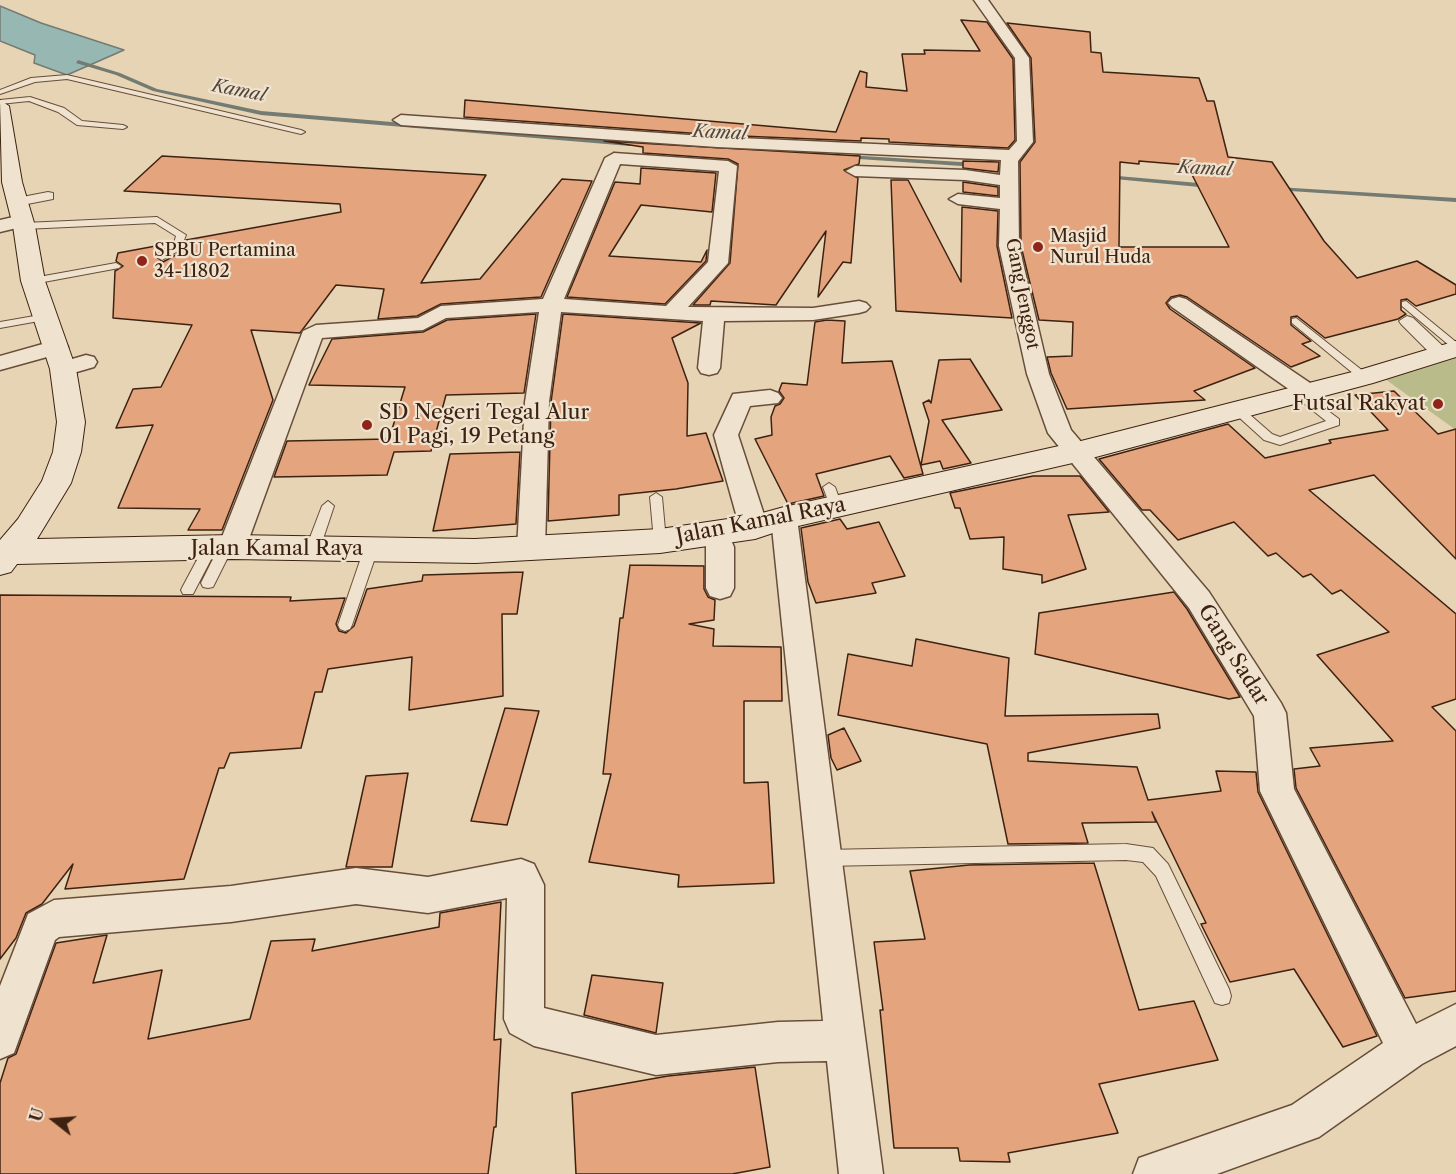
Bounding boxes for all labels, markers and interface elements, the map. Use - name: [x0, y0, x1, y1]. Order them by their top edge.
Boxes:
- water label: Kamal: [210, 75, 268, 107]
- water label: Kamal: [692, 121, 748, 145]
- water label: Kamal: [1177, 157, 1233, 181]
- place label: Masjid Nurul Huda: [1050, 226, 1151, 268]
- street label: Gang Jenggot: [1001, 236, 1043, 352]
- place label: SPBU Pertamina 34-11802: [154, 240, 296, 282]
- marker: Masjid Nurul Huda: [1031, 240, 1045, 254]
- marker: SPBU Pertamina 34-11802: [135, 254, 149, 268]
- place label: Futsal Rakyat: [1292, 391, 1426, 417]
- marker: Futsal Rakyat: [1431, 397, 1445, 411]
- place label: SD Negeri Tegal Alur 01 Pagi, 19 Petang: [379, 400, 589, 450]
- marker: SD Negeri Tegal Alur 01 Pagi, 19 Petang: [360, 418, 374, 432]
- street label: Jalan Kamal Raya: [674, 492, 848, 550]
- street label: Jalan Kamal Raya: [191, 536, 363, 562]
- street label: Gang Sadar: [1192, 600, 1274, 710]
- north arrow: [24, 1090, 84, 1150]
- text: U: [25, 1106, 48, 1124]

